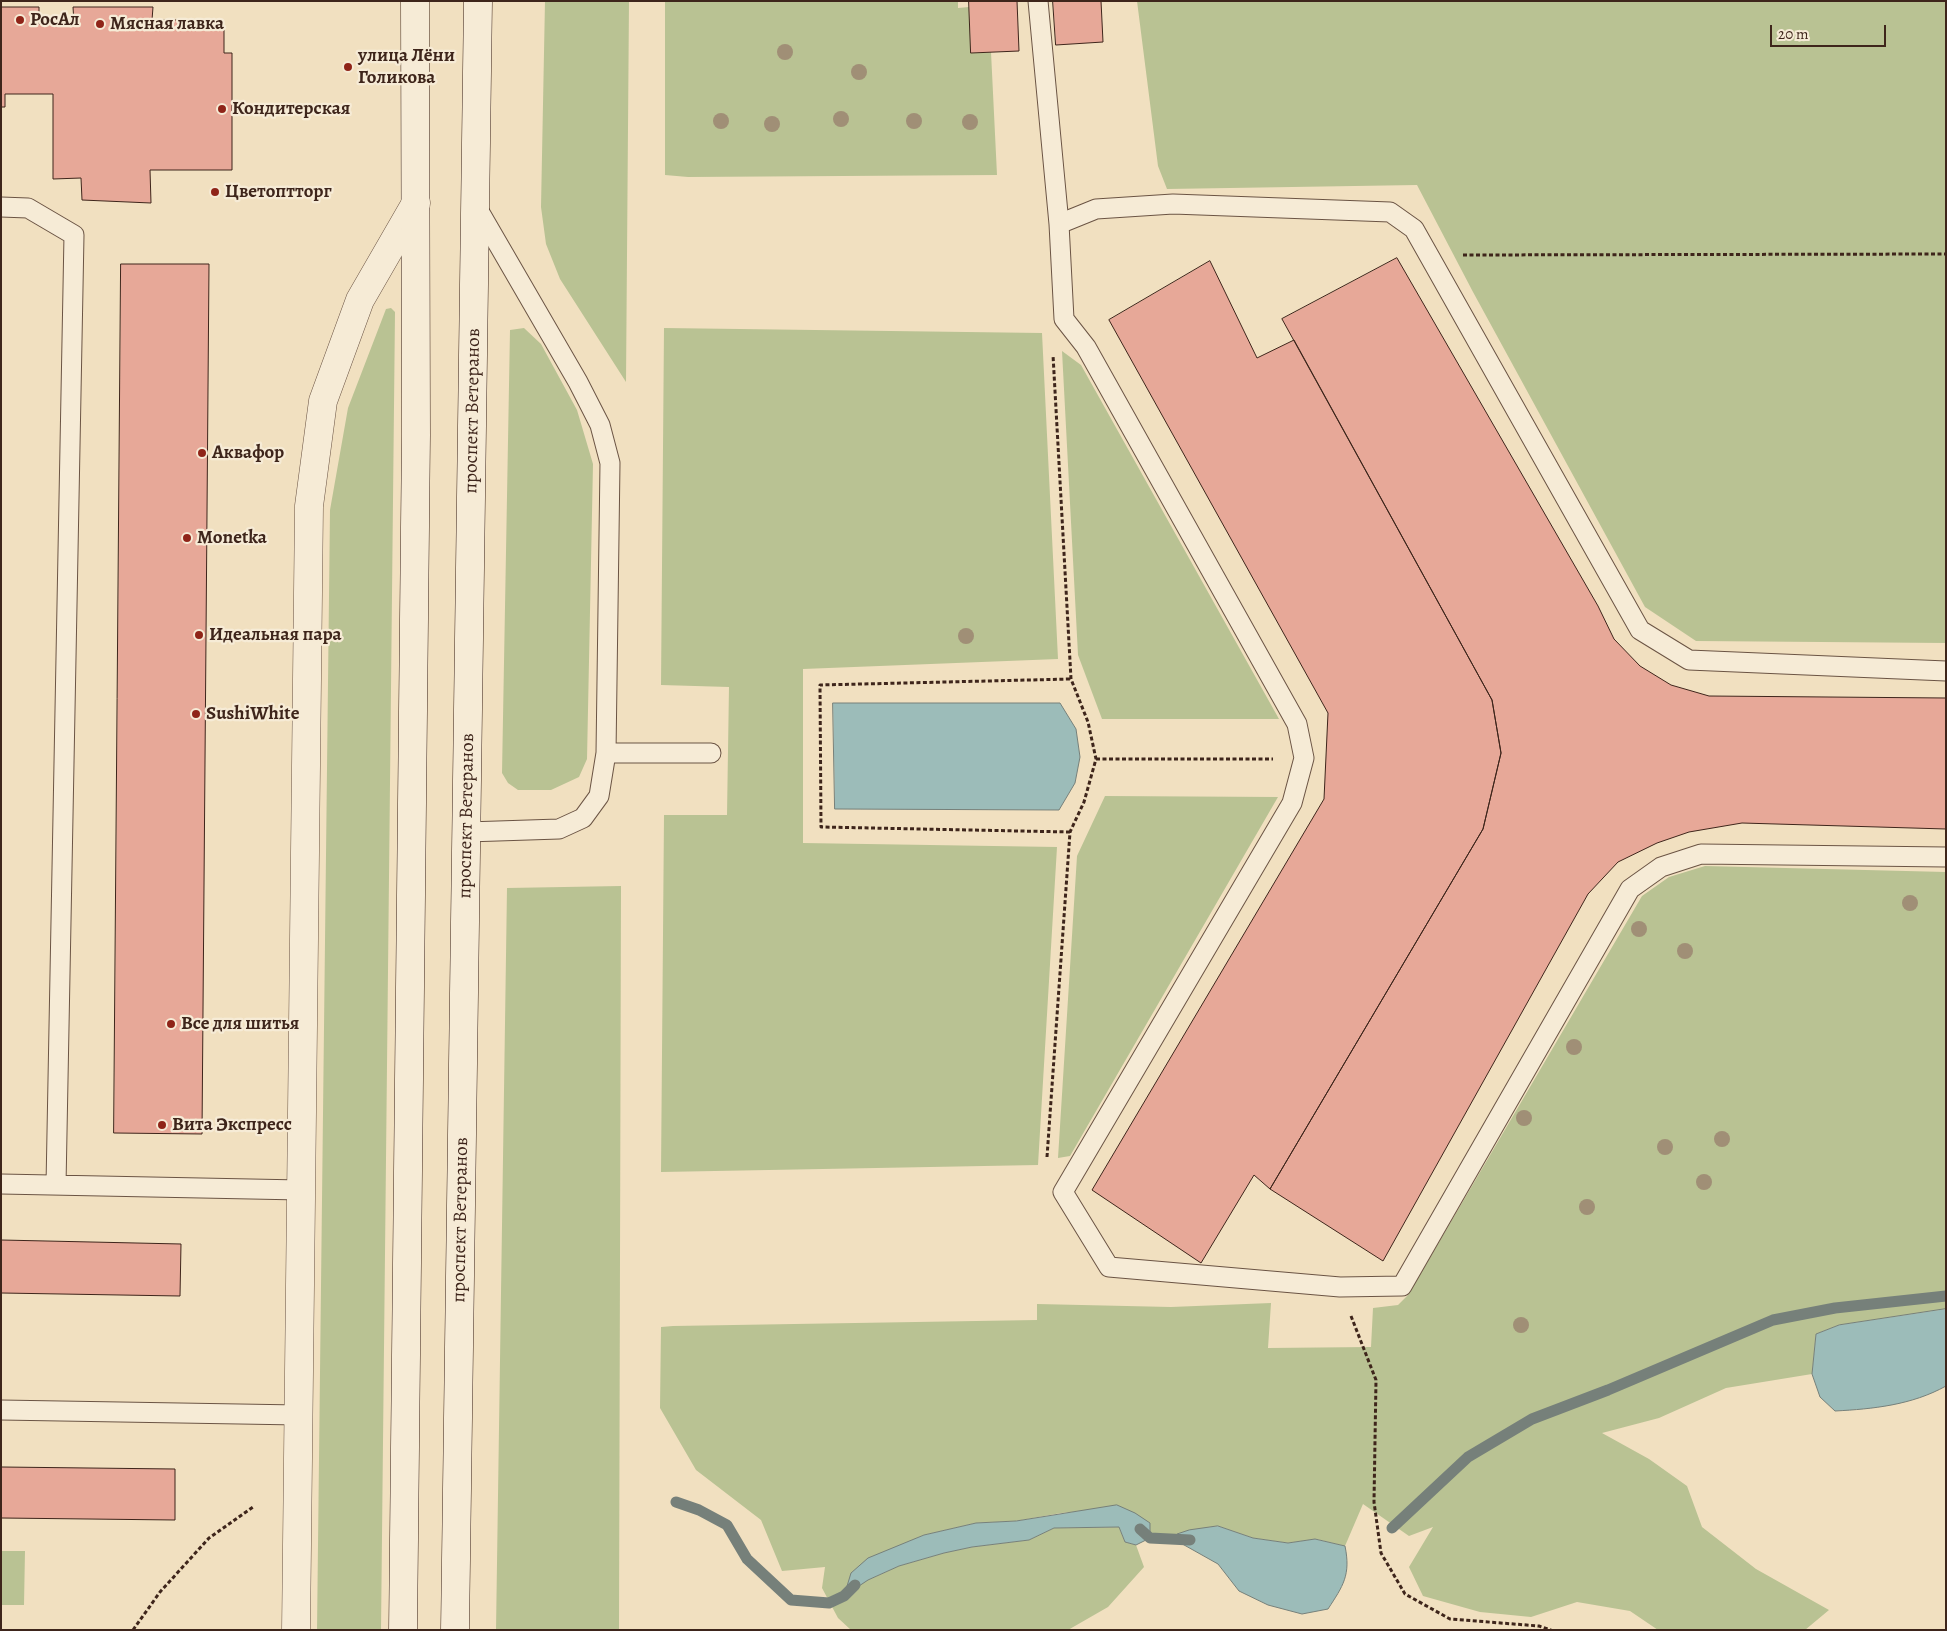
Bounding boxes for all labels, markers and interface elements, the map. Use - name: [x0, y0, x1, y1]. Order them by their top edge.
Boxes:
- place label: РосАл: [30, 9, 80, 31]
- place label: Мясная лавка: [110, 13, 224, 35]
- marker: РосАл: [14, 14, 26, 26]
- scale bar: [1772, 15, 1888, 47]
- marker: Мясная лавка: [94, 18, 106, 30]
- text: 20 m: [1778, 24, 1809, 44]
- place label: улица Лёни Голикова: [358, 45, 455, 89]
- marker: улица Лёни Голикова: [342, 61, 354, 73]
- place label: Кондитерская: [232, 98, 350, 120]
- marker: Кондитерская: [216, 103, 228, 115]
- place label: Цветоптторг: [225, 181, 332, 203]
- marker: Цветоптторг: [209, 186, 221, 198]
- street label: проспект Ветеранов: [460, 328, 486, 494]
- place label: Аквафор: [212, 442, 284, 464]
- marker: Аквафор: [196, 447, 208, 459]
- place label: Monetka: [197, 527, 267, 549]
- marker: Monetka: [181, 532, 193, 544]
- place label: Идеальная пара: [209, 624, 342, 646]
- marker: Идеальная пара: [193, 629, 205, 641]
- place label: SushiWhite: [206, 703, 299, 725]
- marker: SushiWhite: [190, 708, 202, 720]
- street label: проспект Ветеранов: [454, 733, 480, 899]
- place label: Все для шитья: [181, 1013, 299, 1035]
- marker: Все для шитья: [165, 1018, 177, 1030]
- place label: Вита Экспресс: [172, 1114, 292, 1136]
- marker: Вита Экспресс: [156, 1119, 168, 1131]
- street label: проспект Ветеранов: [448, 1137, 474, 1303]

